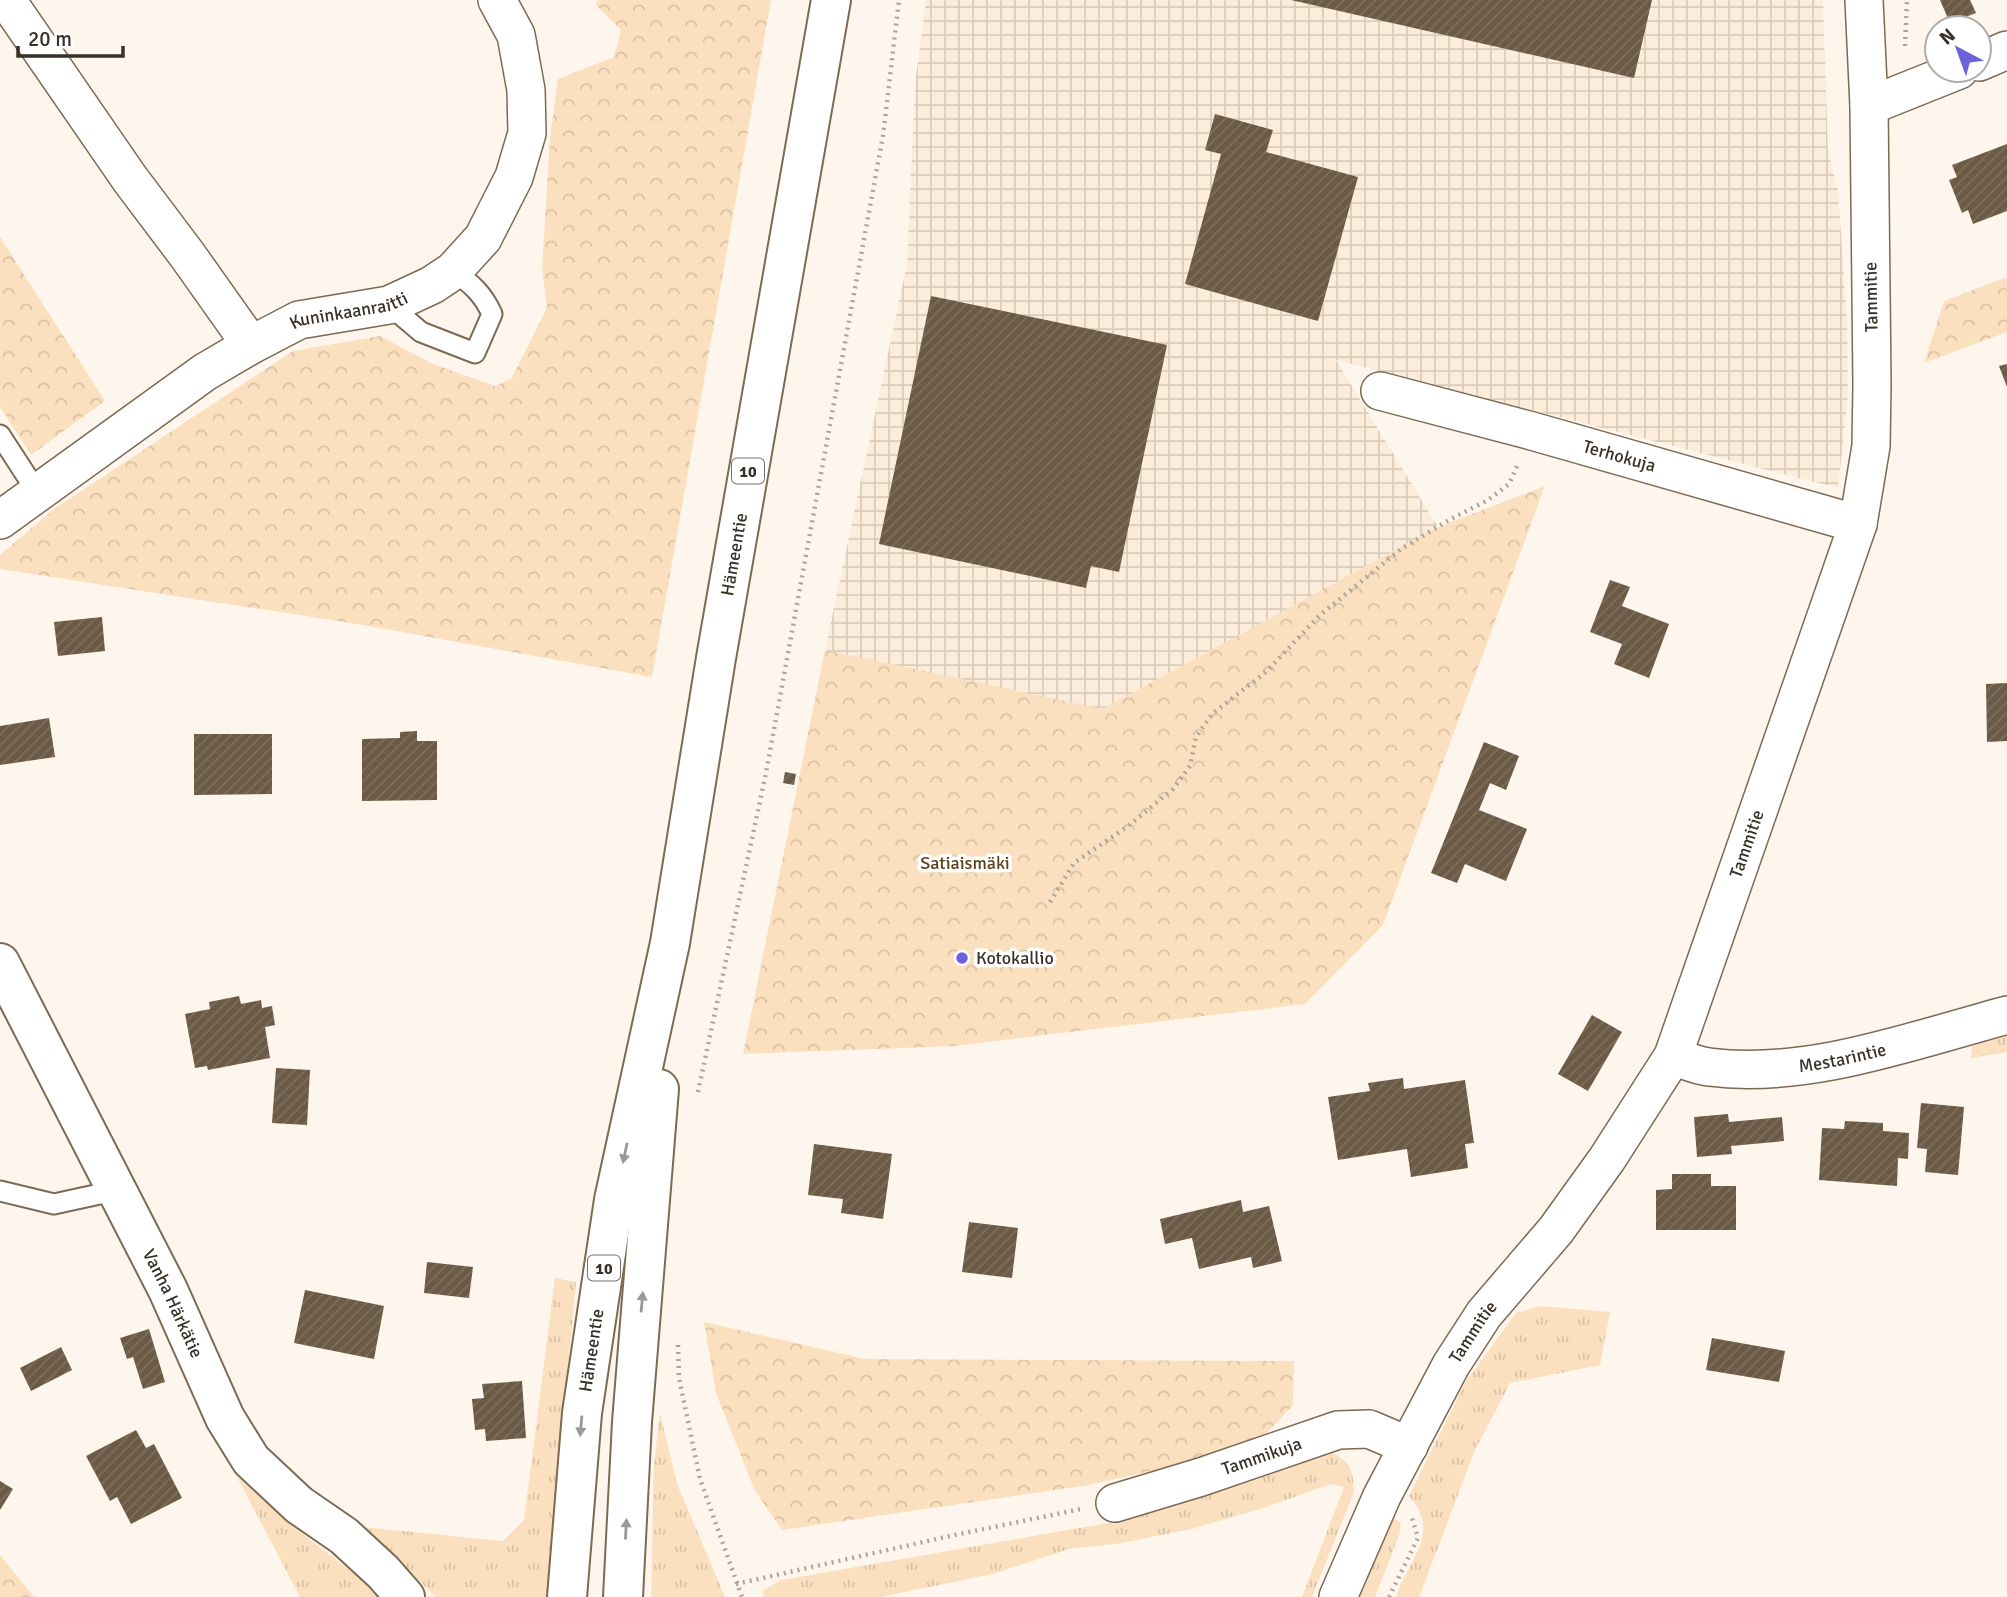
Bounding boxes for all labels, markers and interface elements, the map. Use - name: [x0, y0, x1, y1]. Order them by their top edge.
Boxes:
- scale bar: [18, 14, 122, 58]
- north arrow: [1923, 14, 1993, 84]
- text: N: [1935, 24, 1960, 50]
- text: 20 m: [28, 26, 72, 52]
- street label: Tammitie: [1859, 262, 1883, 332]
- street label: Kuninkaanraitti: [286, 287, 411, 334]
- street label: Terhokuja: [1580, 435, 1658, 477]
- road number: 10: [732, 458, 764, 484]
- street label: Hämeentie: [716, 511, 752, 597]
- street label: Tammitie: [1725, 807, 1769, 881]
- park label: Satiaismäki: [920, 852, 1010, 874]
- place label: Kotokallio: [976, 947, 1054, 969]
- marker: Kotokallio: [954, 950, 970, 966]
- street label: Mestarintie: [1797, 1038, 1888, 1077]
- one-way arrow: [619, 1142, 630, 1164]
- street label: Vanha Härkätie: [138, 1245, 208, 1361]
- road number: 10: [588, 1256, 620, 1280]
- one-way arrow: [637, 1291, 648, 1313]
- street label: Tammitie: [1444, 1296, 1502, 1367]
- street label: Hämeentie: [574, 1307, 609, 1393]
- one-way arrow: [575, 1415, 586, 1437]
- street label: Tammikuja: [1219, 1432, 1304, 1480]
- one-way arrow: [621, 1518, 632, 1540]

